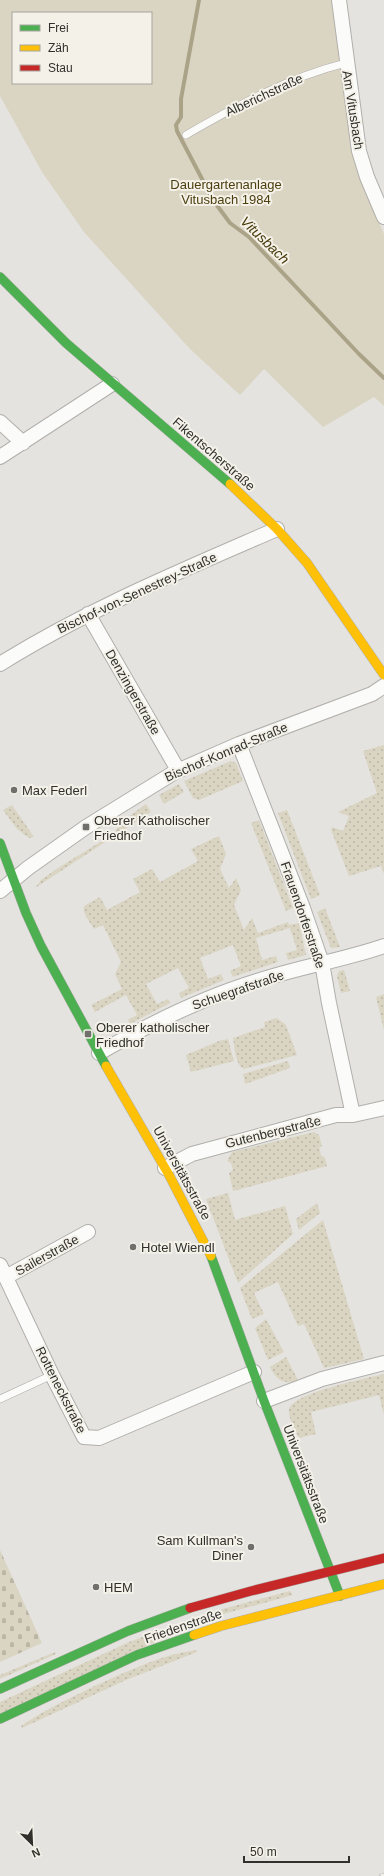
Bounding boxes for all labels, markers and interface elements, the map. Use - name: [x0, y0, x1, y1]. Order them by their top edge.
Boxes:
- legend: [12, 12, 152, 84]
- text: Frei: [48, 21, 69, 35]
- text: Zäh: [48, 41, 69, 55]
- text: Stau: [48, 61, 73, 75]
- street label: Am Vitusbach: [339, 69, 367, 151]
- street label: Alberichstraße: [223, 70, 305, 120]
- park label: Dauergartenanlage Vitusbach 1984: [170, 177, 282, 207]
- water label: Vitusbach: [237, 213, 293, 267]
- street label: Fikentscherstraße: [170, 414, 258, 494]
- street label: Bischof-von-Senestrey-Straße: [55, 549, 219, 637]
- street label: Denzingerstraße: [102, 647, 164, 737]
- street label: Bischof-Konrad-Straße: [162, 719, 290, 785]
- place label: Max Federl: [22, 783, 87, 798]
- marker: Max Federl: [9, 785, 19, 795]
- place label: Oberer Katholischer Friedhof: [94, 813, 210, 843]
- marker: Oberer Katholischer Friedhof: [81, 822, 91, 832]
- street label: Frauendorferstraße: [278, 860, 328, 970]
- street label: Schuegrafstraße: [190, 967, 286, 1013]
- place label: Oberer katholischer Friedhof: [96, 1020, 210, 1050]
- marker: Oberer katholischer Friedhof: [83, 1029, 93, 1039]
- street label: Gutenbergstraße: [224, 1113, 322, 1151]
- street label: Universitätsstraße: [150, 1124, 214, 1222]
- street label: Sailerstraße: [13, 1231, 81, 1279]
- place label: Hotel Wiendl: [141, 1240, 215, 1255]
- marker: Hotel Wiendl: [128, 1242, 138, 1252]
- street label: Rotteneckstraße: [33, 1344, 89, 1436]
- street label: Universitätsstraße: [280, 1422, 332, 1526]
- place label: Sam Kullman's Diner: [157, 1533, 244, 1563]
- marker: Sam Kullman's Diner: [246, 1542, 256, 1552]
- place label: HEM: [104, 1580, 133, 1595]
- marker: HEM: [91, 1582, 101, 1592]
- street label: Friedenstraße: [142, 1606, 224, 1646]
- north arrow: [12, 1824, 52, 1864]
- scale bar: [244, 1838, 349, 1864]
- text: 50 m: [250, 1845, 277, 1859]
- text: N: [30, 1846, 42, 1860]

